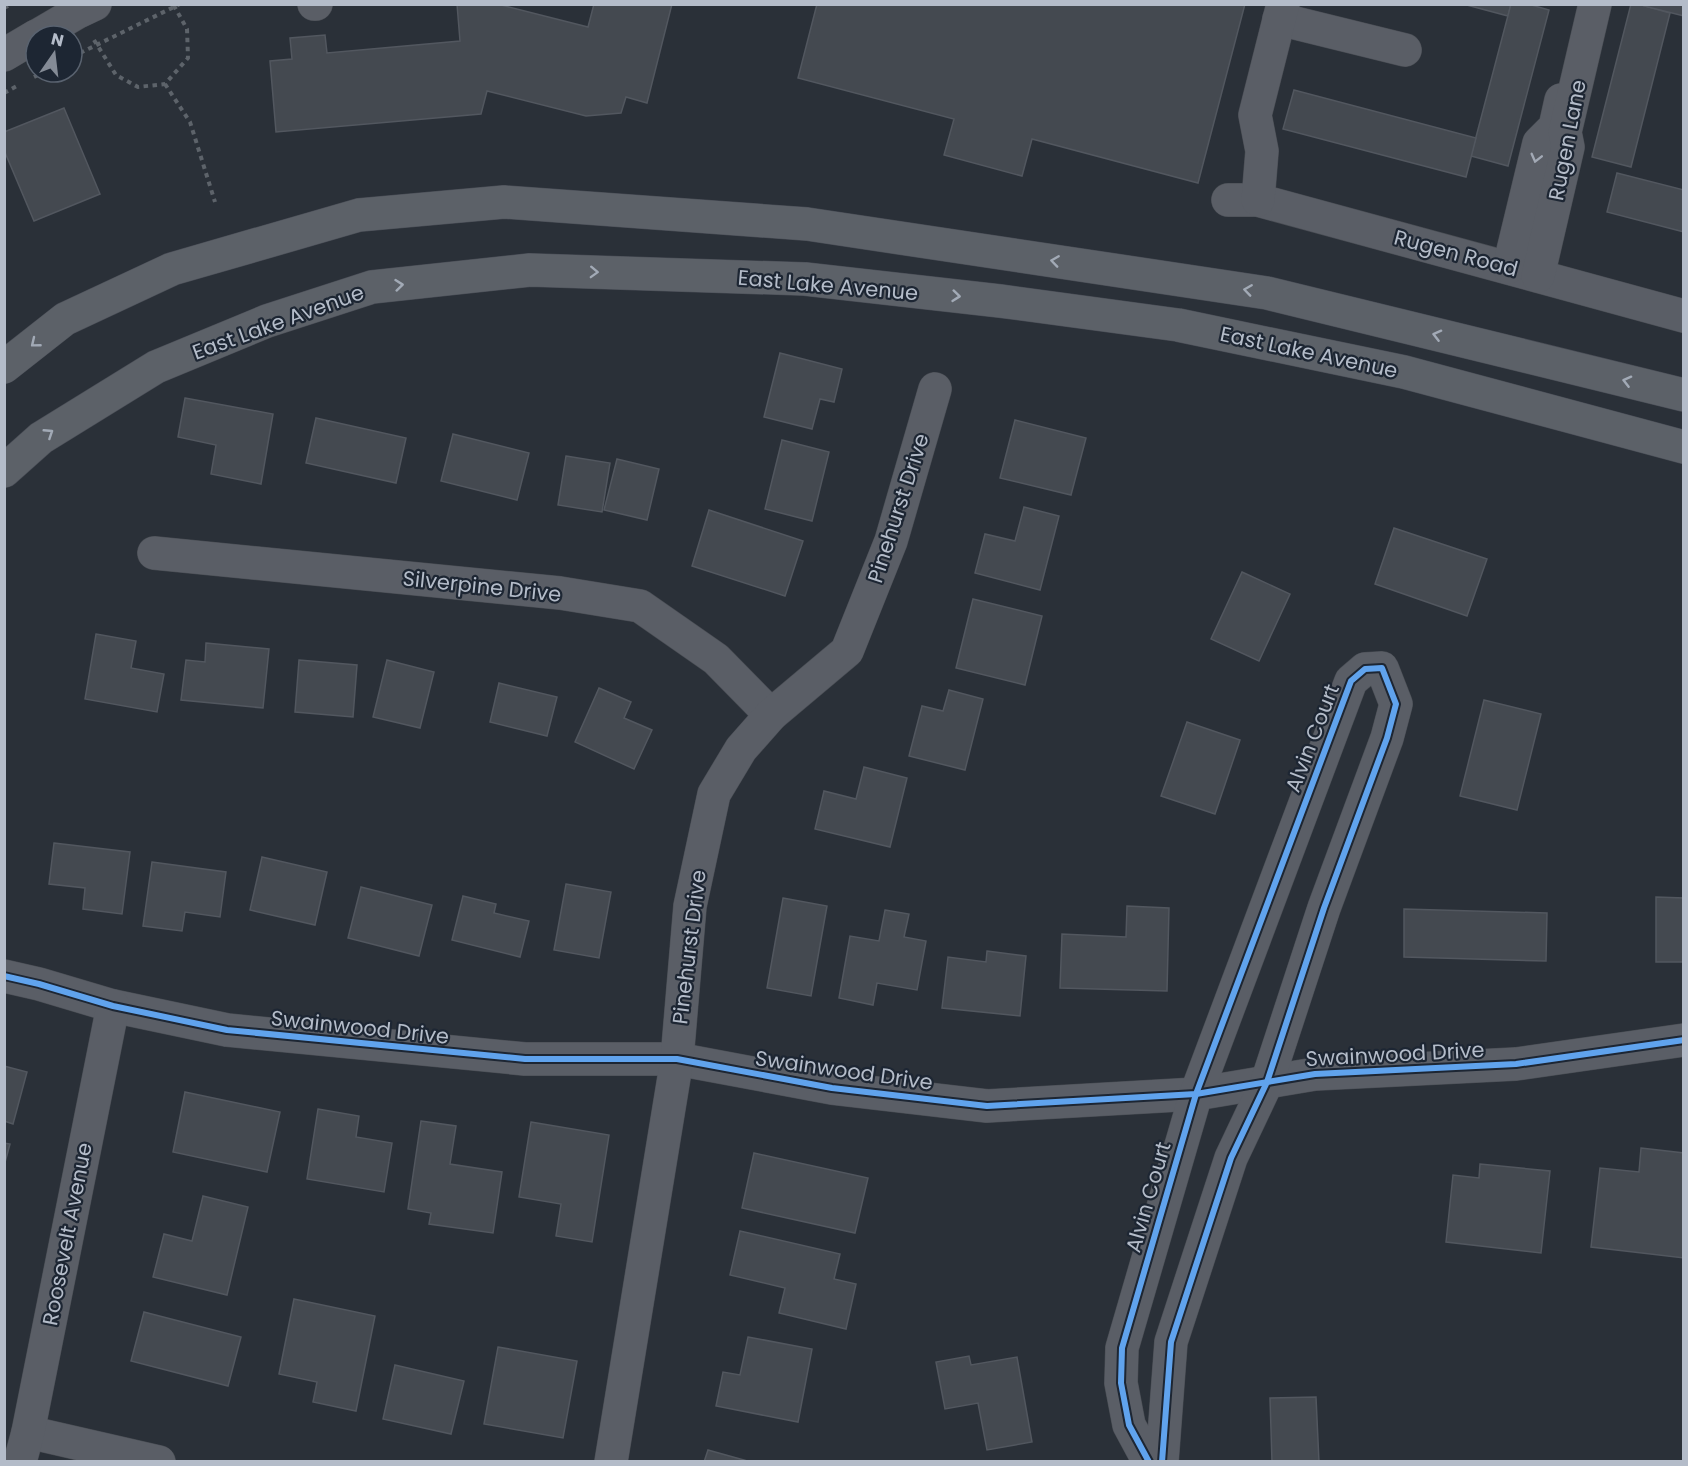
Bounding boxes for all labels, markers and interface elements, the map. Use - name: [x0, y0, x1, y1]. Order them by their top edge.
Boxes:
- north arrow: [24, 24, 84, 84]
- text: N: [49, 27, 66, 53]
- street label: Rugen Lane: [1541, 77, 1593, 203]
- one-way arrow: [1530, 153, 1543, 163]
- street label: Rugen Road: [1391, 223, 1521, 283]
- one-way arrow: [1050, 256, 1059, 268]
- street label: East Lake Avenue: [737, 263, 919, 307]
- one-way arrow: [589, 266, 598, 279]
- street label: East Lake Avenue: [188, 277, 368, 367]
- one-way arrow: [395, 279, 404, 291]
- one-way arrow: [1243, 284, 1252, 296]
- one-way arrow: [951, 289, 960, 302]
- street label: East Lake Avenue: [1218, 319, 1400, 385]
- one-way arrow: [1433, 329, 1443, 342]
- one-way arrow: [31, 336, 42, 347]
- one-way arrow: [1622, 376, 1632, 389]
- one-way arrow: [43, 429, 53, 441]
- street label: Pinehurst Drive: [860, 430, 936, 586]
- street label: Silverpine Drive: [401, 563, 563, 609]
- street label: Alvin Court: [1278, 680, 1346, 796]
- street label: Pinehurst Drive: [665, 868, 713, 1026]
- street label: Swainwood Drive: [270, 1003, 450, 1051]
- street label: Swainwood Drive: [1305, 1035, 1485, 1073]
- street label: Swainwood Drive: [753, 1043, 935, 1097]
- street label: Alvin Court: [1118, 1138, 1178, 1256]
- street label: Roosevelt Avenue: [35, 1140, 99, 1328]

